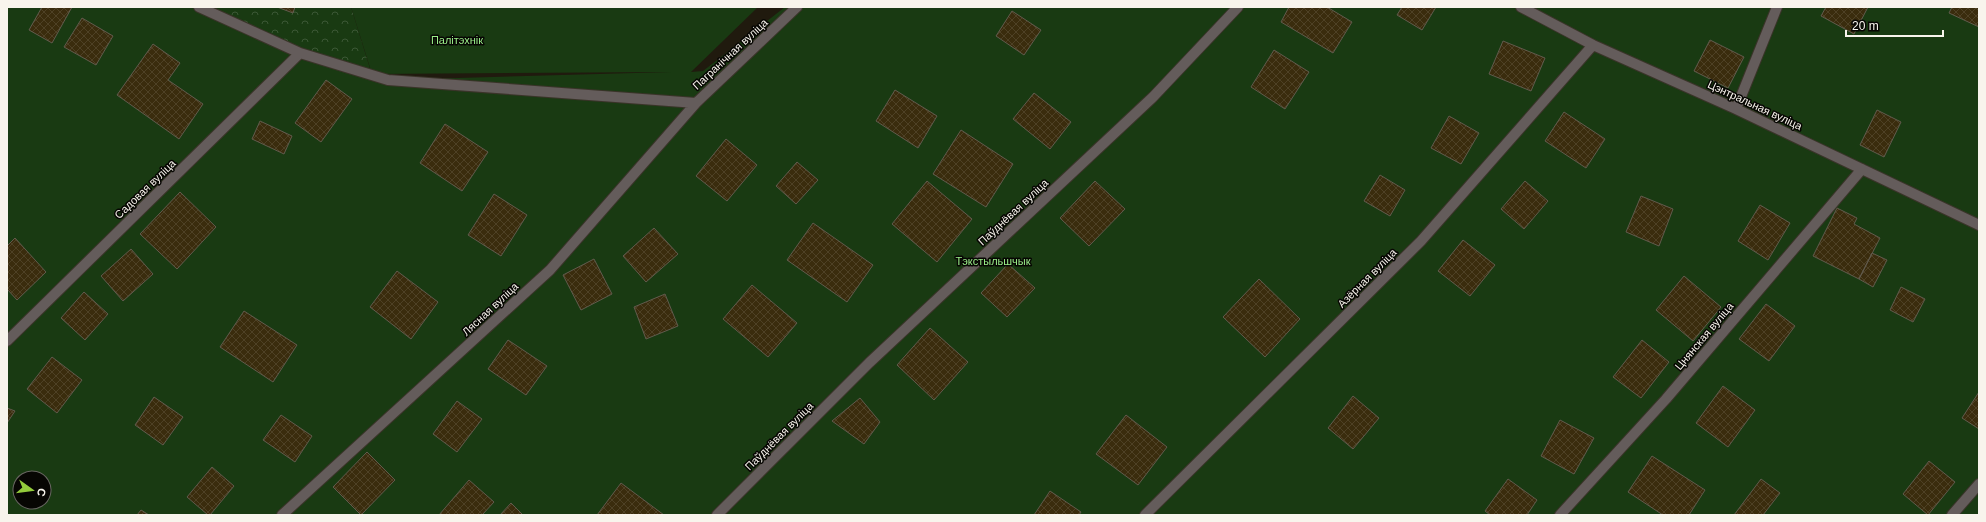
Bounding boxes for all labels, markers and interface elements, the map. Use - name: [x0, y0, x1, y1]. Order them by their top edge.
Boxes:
- scale bar: [1846, 12, 1943, 38]
- street label: Пагранічная вуліца: [690, 16, 771, 92]
- text: 20 m: [1852, 19, 1879, 33]
- park label: Палітэхнік: [431, 34, 483, 46]
- street label: Цэнтральная вуліца: [1706, 78, 1805, 132]
- street label: Садовая вуліца: [112, 156, 178, 221]
- street label: Паўднёвая вуліца: [976, 176, 1051, 247]
- street label: Азёрная вуліца: [1335, 246, 1399, 310]
- park label: Тэкстыльшчык: [955, 255, 1031, 267]
- street label: Лясная вуліца: [460, 279, 521, 338]
- street label: Цнянская вуліца: [1672, 299, 1736, 372]
- street label: Паўднёвая вуліца: [743, 399, 816, 472]
- north arrow: [12, 470, 52, 510]
- text: С: [35, 487, 48, 498]

